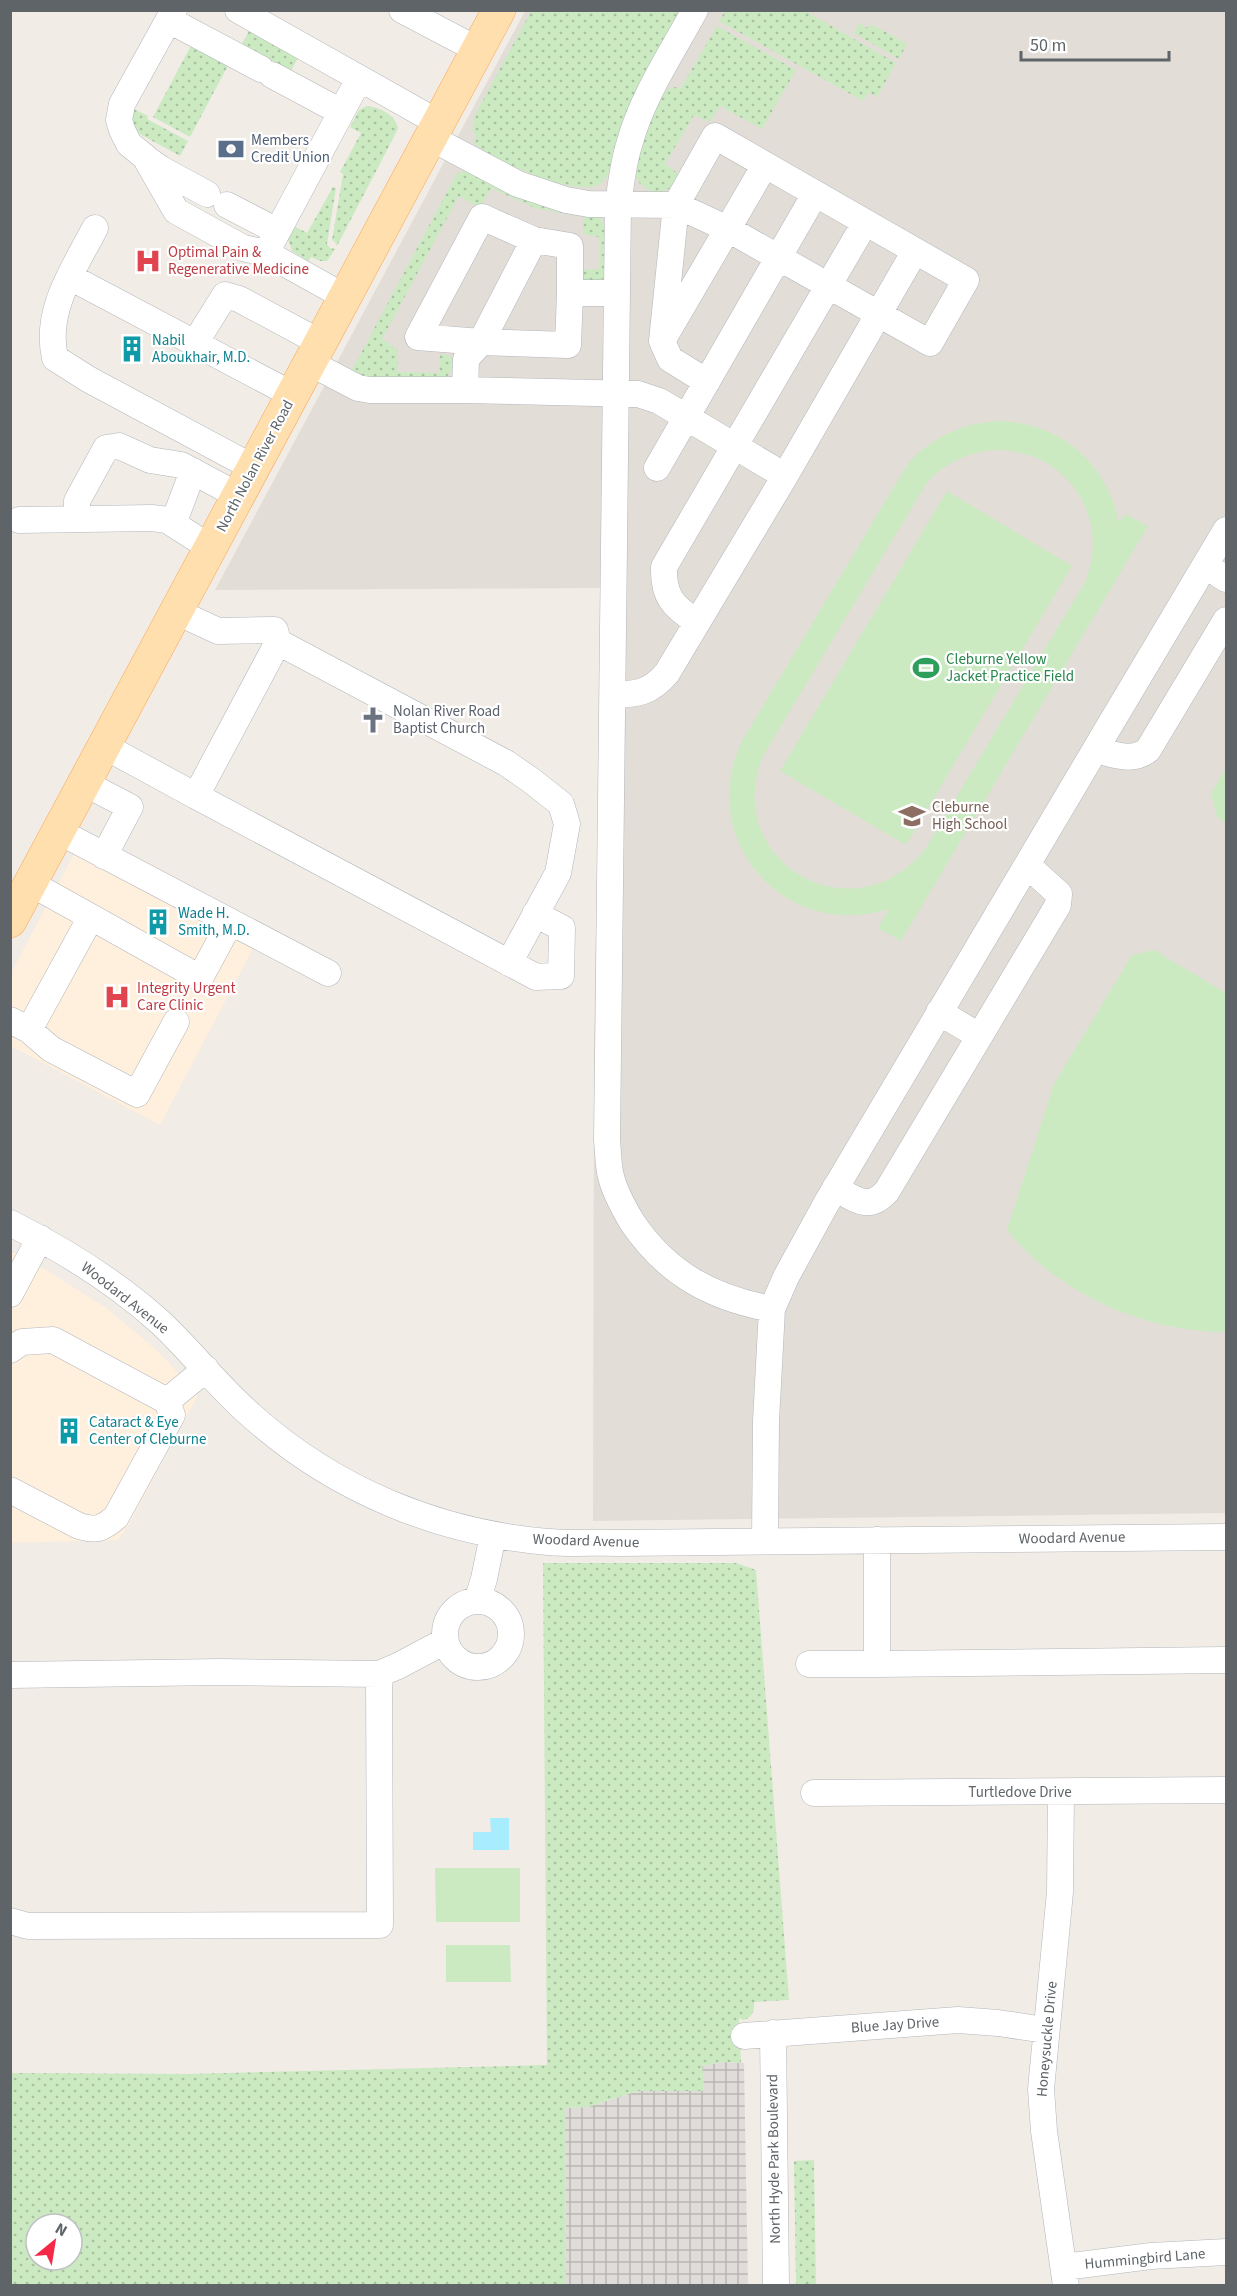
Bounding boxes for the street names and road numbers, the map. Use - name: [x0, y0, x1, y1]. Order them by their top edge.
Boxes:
- street label: North Nolan River Road: [211, 396, 299, 536]
- street label: Woodard Avenue: [77, 1257, 173, 1339]
- street label: Woodard Avenue: [1019, 1527, 1125, 1549]
- street label: Woodard Avenue: [532, 1529, 640, 1553]
- street label: Turtledove Drive: [968, 1782, 1072, 1803]
- street label: Honeysuckle Drive: [1031, 1980, 1063, 2098]
- street label: Blue Jay Drive: [850, 2011, 940, 2039]
- street label: North Hyde Park Boulevard: [762, 2074, 786, 2244]
- street label: Hummingbird Lane: [1084, 2243, 1206, 2275]

